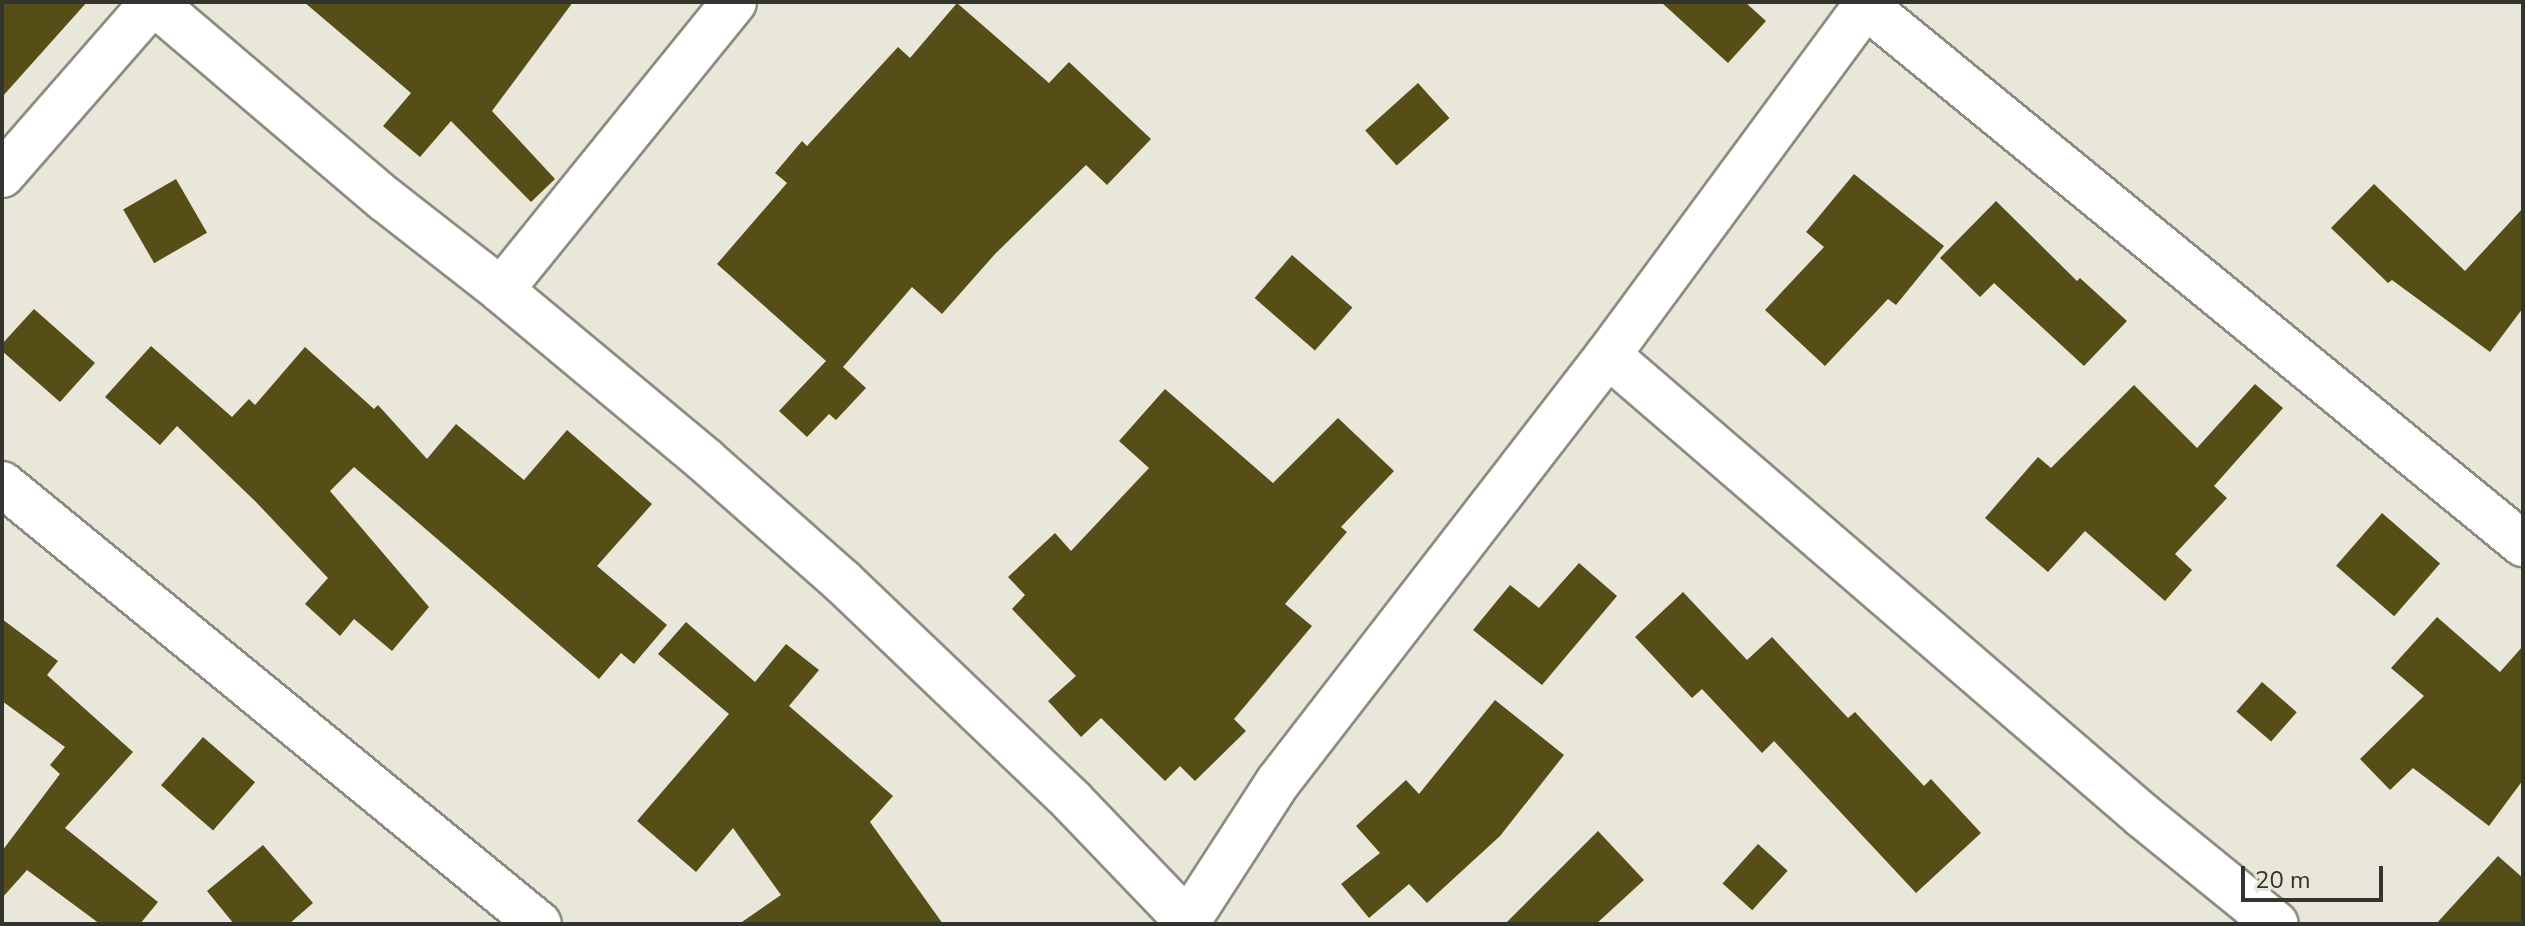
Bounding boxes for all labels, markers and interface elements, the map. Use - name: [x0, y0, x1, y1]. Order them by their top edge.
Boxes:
- scale bar: [2245, 850, 2387, 900]
- text: 20 m: [2255, 864, 2311, 896]

